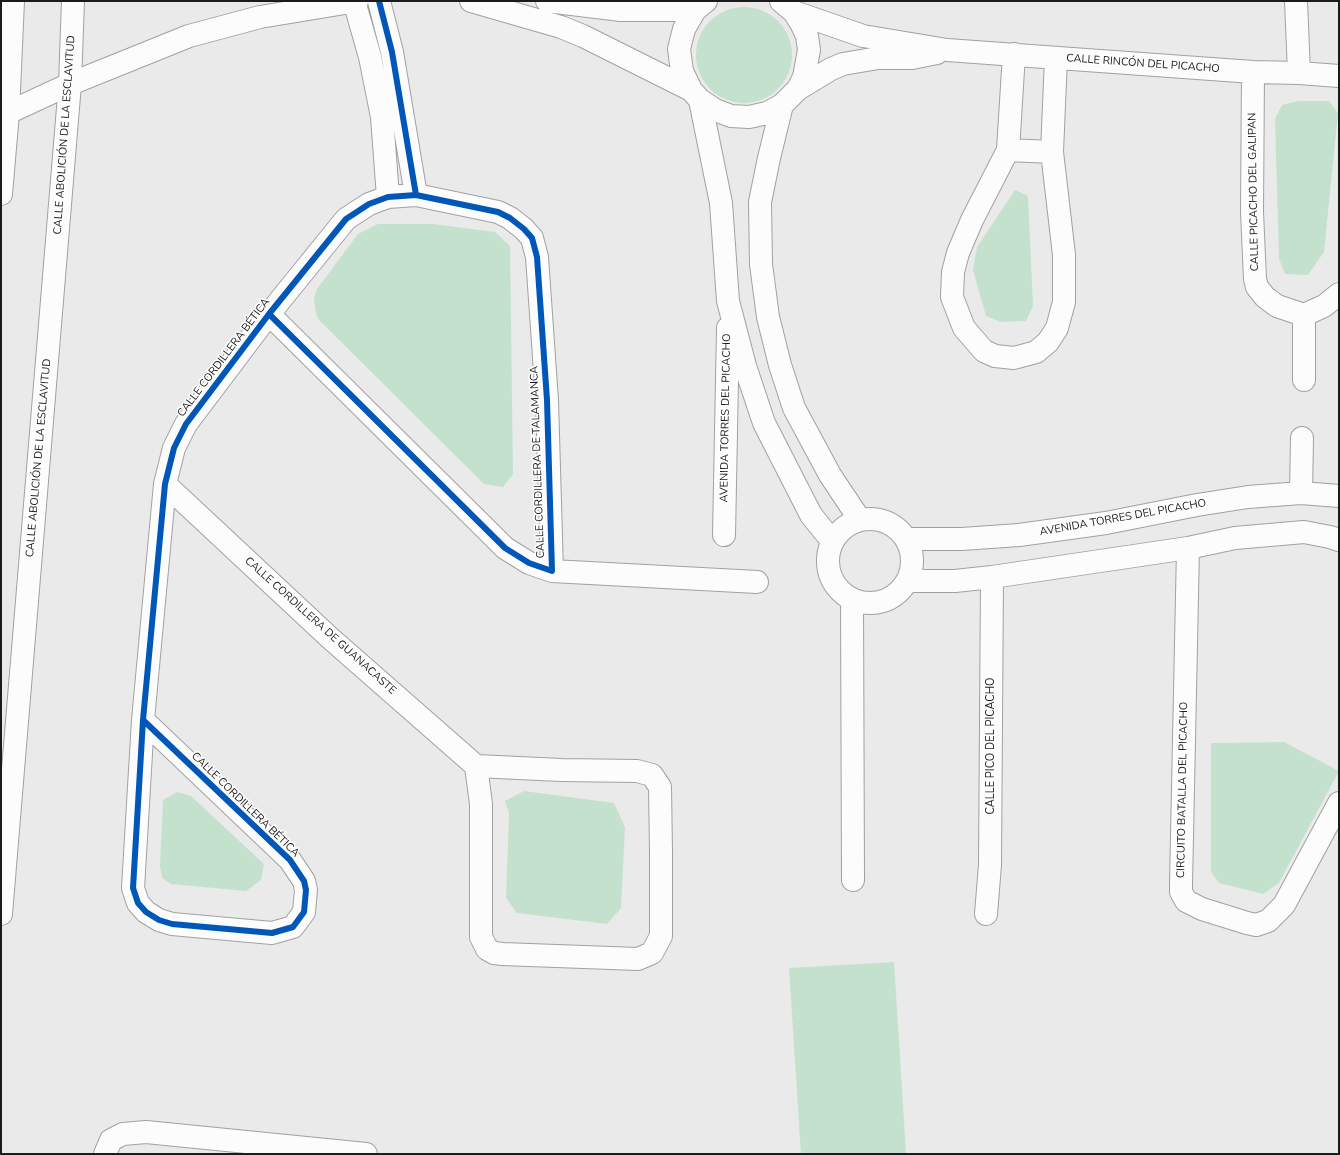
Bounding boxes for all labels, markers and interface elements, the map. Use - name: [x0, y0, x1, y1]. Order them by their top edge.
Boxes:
- street label: CALLE ABOLICIÓN DE LA ESCLAVITUD: [51, 35, 79, 235]
- street label: CALLE RINCÓN DEL PICACHO: [1066, 52, 1220, 76]
- street label: CALLE PICACHO DEL GALIPAN: [1246, 112, 1262, 272]
- street label: CALLE CORDILLERA BÉTICA: [175, 296, 273, 420]
- street label: AVENIDA TORRES DEL PICACHO: [718, 333, 734, 503]
- street label: CALLE ABOLICIÓN DE LA ESCLAVITUD: [24, 358, 54, 558]
- street label: CALLE CORDILLERA DE TALAMANCA: [528, 366, 548, 558]
- street label: AVENIDA TORRES DEL PICACHO: [1039, 497, 1207, 539]
- street label: CALLE CORDILLERA DE GUANACASTE: [242, 555, 398, 697]
- street label: CALLE PICO DEL PICACHO: [984, 677, 998, 815]
- street label: CIRCUITO BATALLA DEL PICACHO: [1175, 702, 1191, 878]
- street label: CALLE CORDILLERA BÉTICA: [188, 750, 302, 860]

